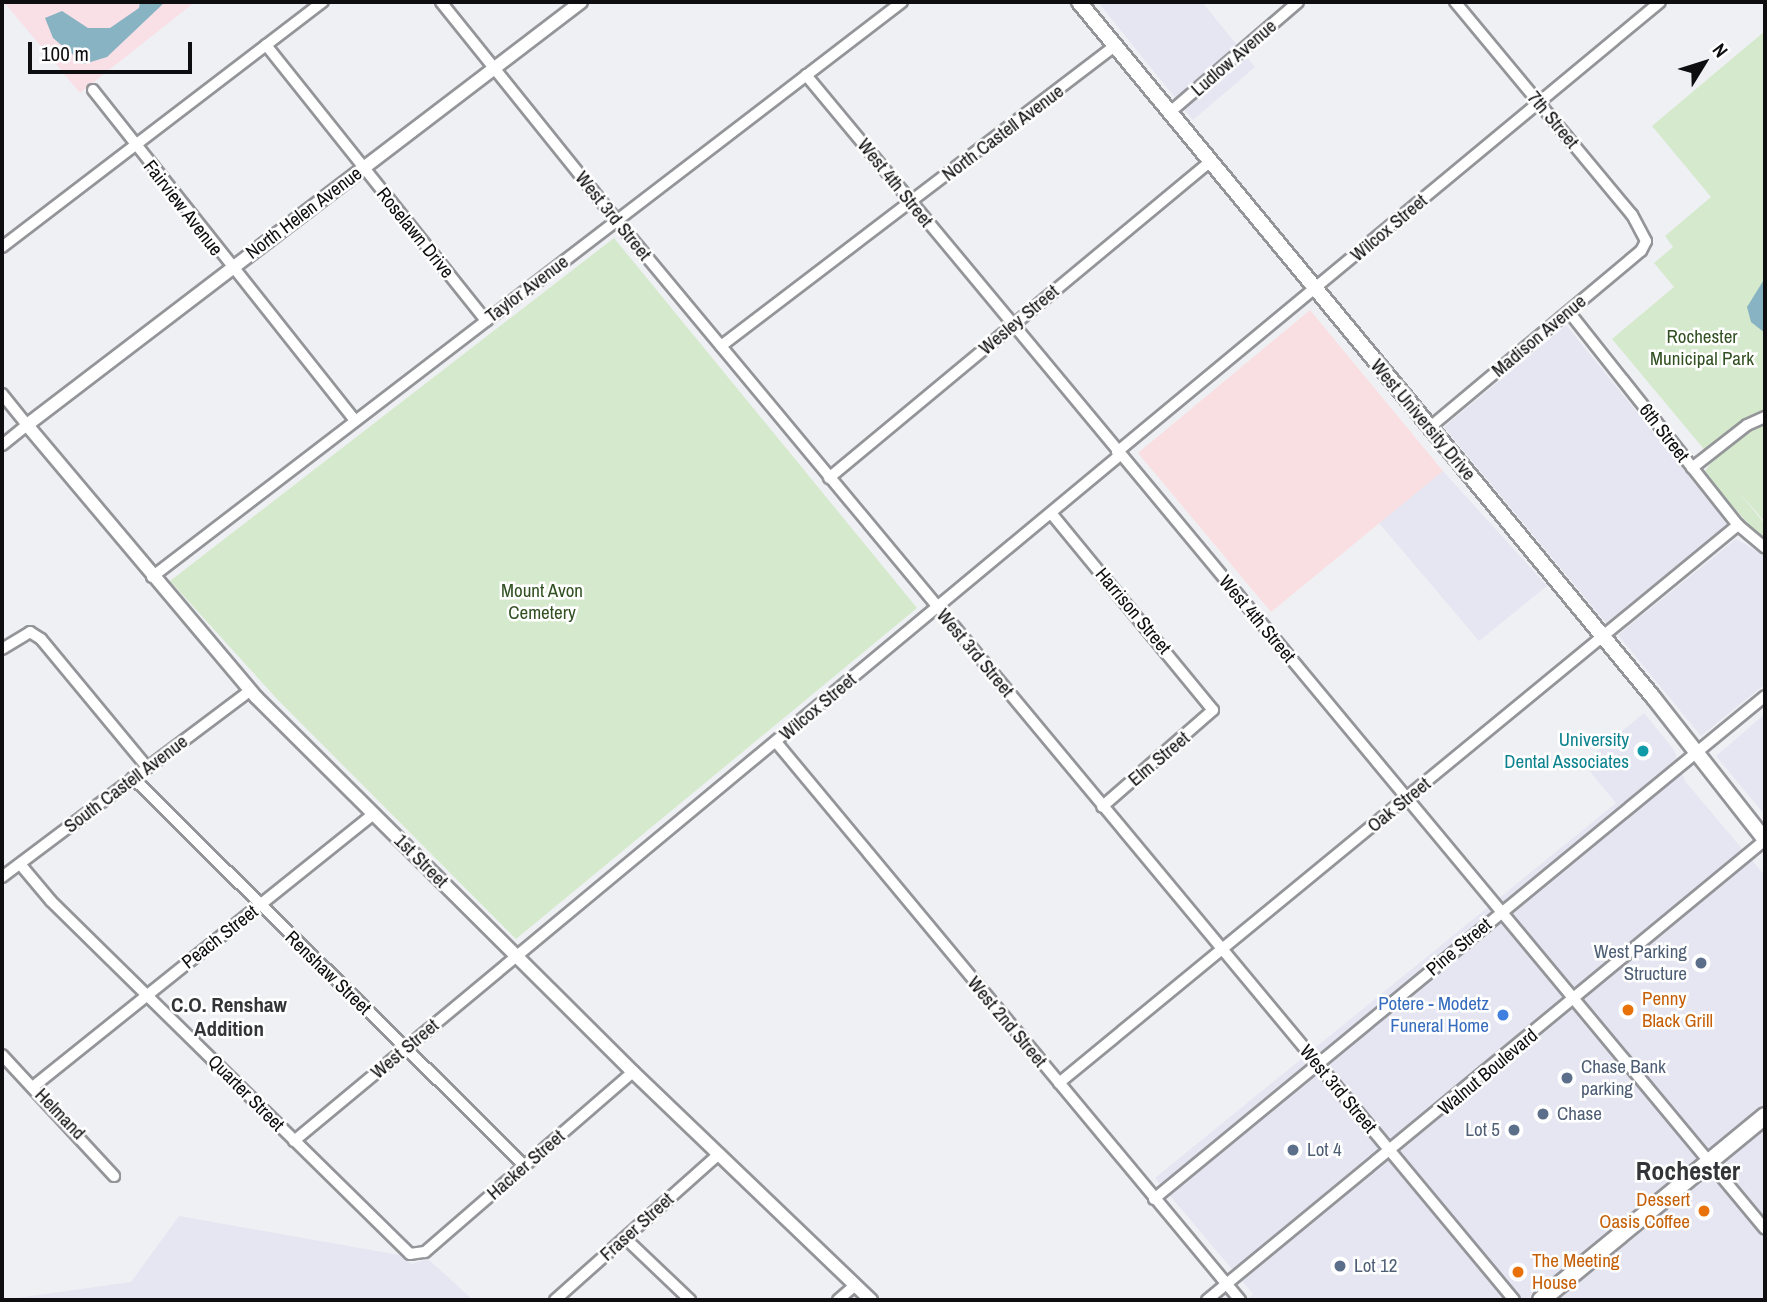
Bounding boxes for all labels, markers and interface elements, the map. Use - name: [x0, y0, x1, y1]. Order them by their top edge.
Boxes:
- street label: Ludlow Avenue: [1186, 15, 1282, 101]
- scale bar: [32, 28, 196, 72]
- north arrow: [1669, 28, 1739, 98]
- text: N: [1707, 38, 1734, 63]
- text: 100 m: [41, 39, 89, 68]
- street label: North Castell Avenue: [937, 80, 1069, 186]
- street label: 7th Street: [1523, 87, 1583, 153]
- street label: West 4th Street: [852, 134, 938, 232]
- street label: Fairview Avenue: [138, 155, 228, 261]
- street label: North Helen Avenue: [241, 162, 367, 264]
- street label: West 3rd Street: [570, 167, 656, 265]
- street label: Roselawn Drive: [372, 183, 458, 283]
- street label: Wilcox Street: [1346, 189, 1432, 267]
- street label: Taylor Avenue: [481, 250, 573, 328]
- street label: Wesley Street: [975, 280, 1063, 360]
- street label: Madison Avenue: [1487, 290, 1591, 382]
- park label: Rochester Municipal Park: [1650, 326, 1754, 370]
- street label: West University Drive: [1366, 355, 1480, 485]
- street label: 6th Street: [1634, 399, 1694, 467]
- street label: Harrison Street: [1090, 563, 1176, 659]
- street label: West 4th Street: [1214, 571, 1300, 667]
- park label: Mount Avon Cemetery: [501, 580, 583, 624]
- street label: West 3rd Street: [932, 604, 1018, 702]
- street label: Wilcox Street: [775, 668, 861, 746]
- street label: Elm Street: [1124, 727, 1194, 791]
- place label: University Dental Associates: [1503, 729, 1629, 773]
- street label: South Castell Avenue: [59, 730, 193, 838]
- marker: University Dental Associates: [1635, 743, 1651, 759]
- street label: Oak Street: [1363, 773, 1435, 837]
- street label: 1st Street: [389, 829, 453, 893]
- street label: Peach Street: [177, 900, 263, 974]
- street label: Pine Street: [1422, 913, 1496, 981]
- street label: Renshaw Street: [280, 926, 376, 1020]
- place label: West Parking Structure: [1594, 941, 1687, 985]
- marker: West Parking Structure: [1693, 955, 1709, 971]
- street label: West 2nd Street: [962, 972, 1052, 1072]
- place label: Penny Black Grill: [1642, 988, 1713, 1032]
- district label: C.O. Renshaw Addition: [171, 992, 287, 1042]
- place label: Potere - Modetz Funeral Home: [1378, 993, 1489, 1037]
- marker: Penny Black Grill: [1620, 1002, 1636, 1018]
- marker: Potere - Modetz Funeral Home: [1495, 1007, 1511, 1023]
- street label: West Street: [367, 1014, 443, 1084]
- street label: Walnut Boulevard: [1434, 1024, 1542, 1120]
- street label: West 3rd Street: [1295, 1040, 1381, 1138]
- street label: Quarter Street: [203, 1050, 289, 1136]
- place label: Chase Bank parking: [1581, 1056, 1666, 1100]
- marker: Chase Bank parking: [1559, 1070, 1575, 1086]
- street label: Helmand: [30, 1084, 90, 1144]
- place label: Chase: [1557, 1103, 1602, 1125]
- marker: Chase: [1535, 1106, 1551, 1122]
- place label: Lot 5: [1465, 1119, 1500, 1141]
- marker: Lot 5: [1506, 1122, 1522, 1138]
- street label: Hacker Street: [483, 1125, 569, 1205]
- place label: Lot 4: [1307, 1139, 1342, 1161]
- marker: Lot 4: [1285, 1142, 1301, 1158]
- district label: Rochester: [1636, 1155, 1740, 1187]
- street label: Fraser Street: [596, 1188, 678, 1266]
- place label: Dessert Oasis Coffee: [1599, 1189, 1690, 1233]
- marker: Dessert Oasis Coffee: [1696, 1203, 1712, 1219]
- place label: The Meeting House: [1532, 1250, 1619, 1294]
- place label: Lot 12: [1354, 1255, 1397, 1277]
- marker: Lot 12: [1332, 1258, 1348, 1274]
- marker: The Meeting House: [1510, 1264, 1526, 1280]

